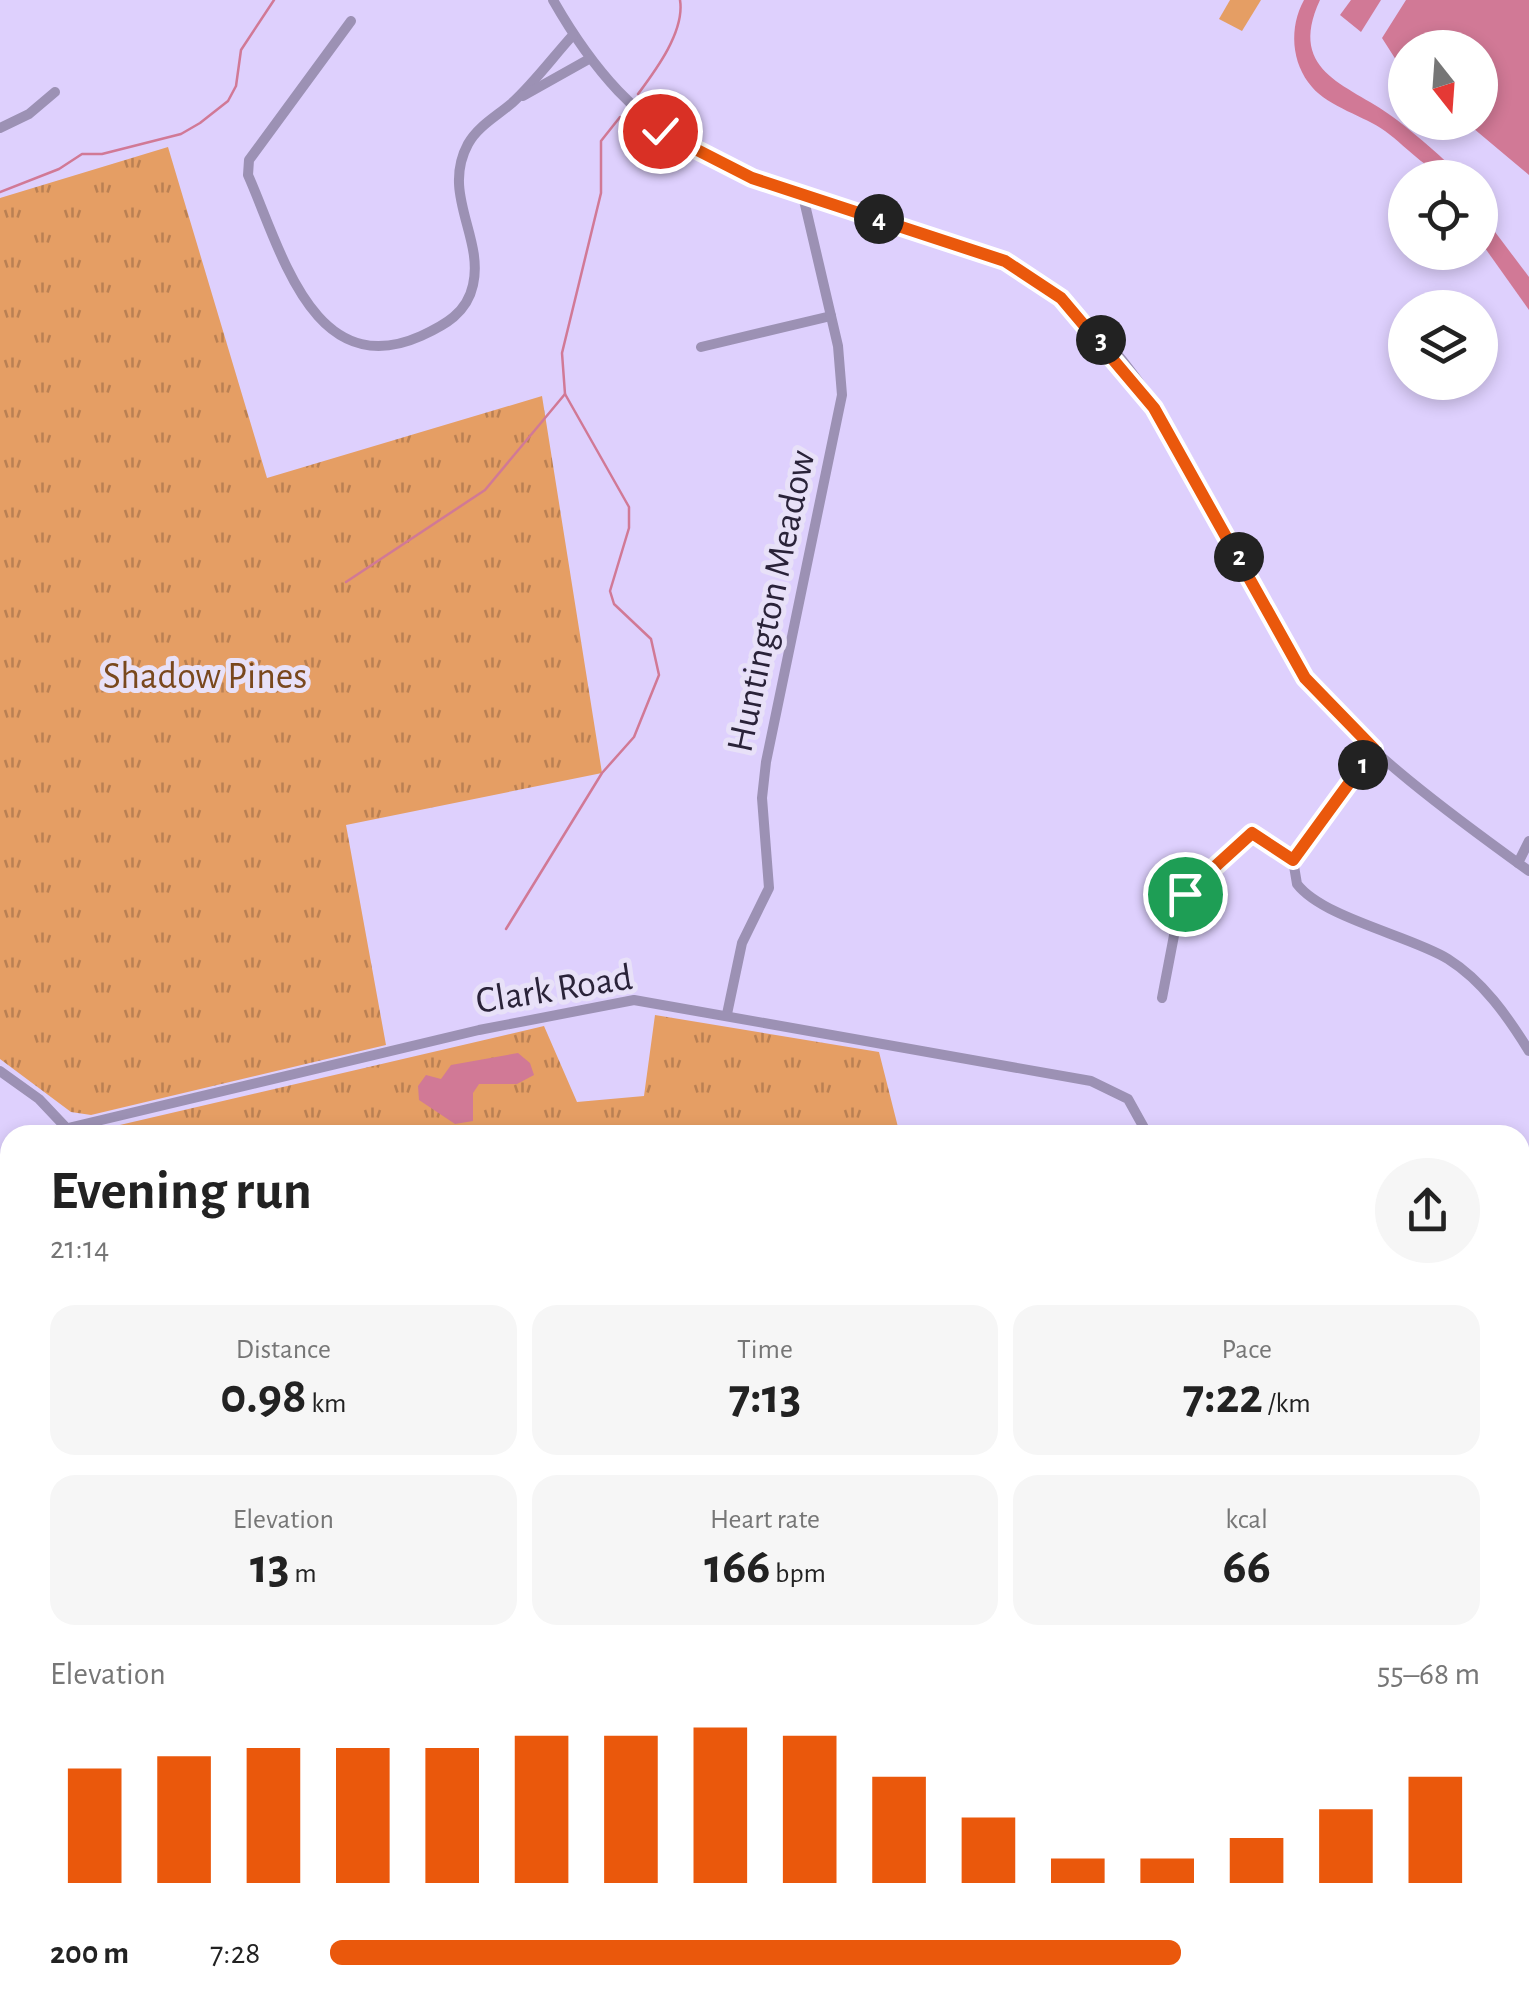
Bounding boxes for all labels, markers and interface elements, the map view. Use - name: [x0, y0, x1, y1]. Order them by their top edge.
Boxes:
- north arrow: [1388, 30, 1498, 140]
- map controls: [1388, 30, 1498, 400]
- pin: [618, 89, 703, 174]
- icon: check: [633, 104, 688, 159]
- button: locate: [1388, 160, 1498, 270]
- pin: 4: [854, 194, 904, 244]
- text: 4: [872, 205, 886, 233]
- button: layers: [1388, 290, 1498, 400]
- pin: 3: [1076, 315, 1126, 365]
- text: 3: [1095, 326, 1107, 354]
- street label: Huntington Meadow: [721, 447, 823, 756]
- pin: 2: [1214, 532, 1264, 582]
- text: 2: [1232, 543, 1246, 571]
- park label: Shadow Pines: [103, 658, 307, 696]
- pin: 1: [1338, 740, 1388, 790]
- text: 1: [1358, 751, 1368, 779]
- pin: [1143, 852, 1228, 937]
- icon: arrive: [1158, 867, 1213, 922]
- street label: Clark Road: [473, 959, 635, 1021]
- button: share: [1375, 1158, 1480, 1263]
- text: Evening run: [50, 1164, 312, 1219]
- text: 21:14: [50, 1232, 109, 1264]
- text: Distance: [236, 1336, 331, 1364]
- text: Time: [737, 1336, 793, 1364]
- text: Pace: [1221, 1336, 1272, 1364]
- text: 0.98: [220, 1372, 307, 1422]
- text: 7:13: [729, 1372, 801, 1422]
- text: 7:22: [1183, 1372, 1263, 1422]
- text: km: [307, 1390, 346, 1418]
- text: /km: [1263, 1390, 1311, 1418]
- text: Elevation: [233, 1506, 334, 1534]
- text: Heart rate: [710, 1506, 820, 1534]
- text: kcal: [1225, 1506, 1268, 1534]
- text: 13: [250, 1542, 290, 1592]
- text: 166: [704, 1542, 770, 1592]
- text: 66: [1223, 1542, 1271, 1592]
- text: m: [290, 1560, 317, 1588]
- text: bpm: [770, 1560, 826, 1588]
- text: Elevation: [50, 1658, 166, 1690]
- text: 55–68 m: [1377, 1658, 1480, 1690]
- text: 200 m: [50, 1937, 129, 1969]
- text: 7:28: [210, 1937, 260, 1969]

